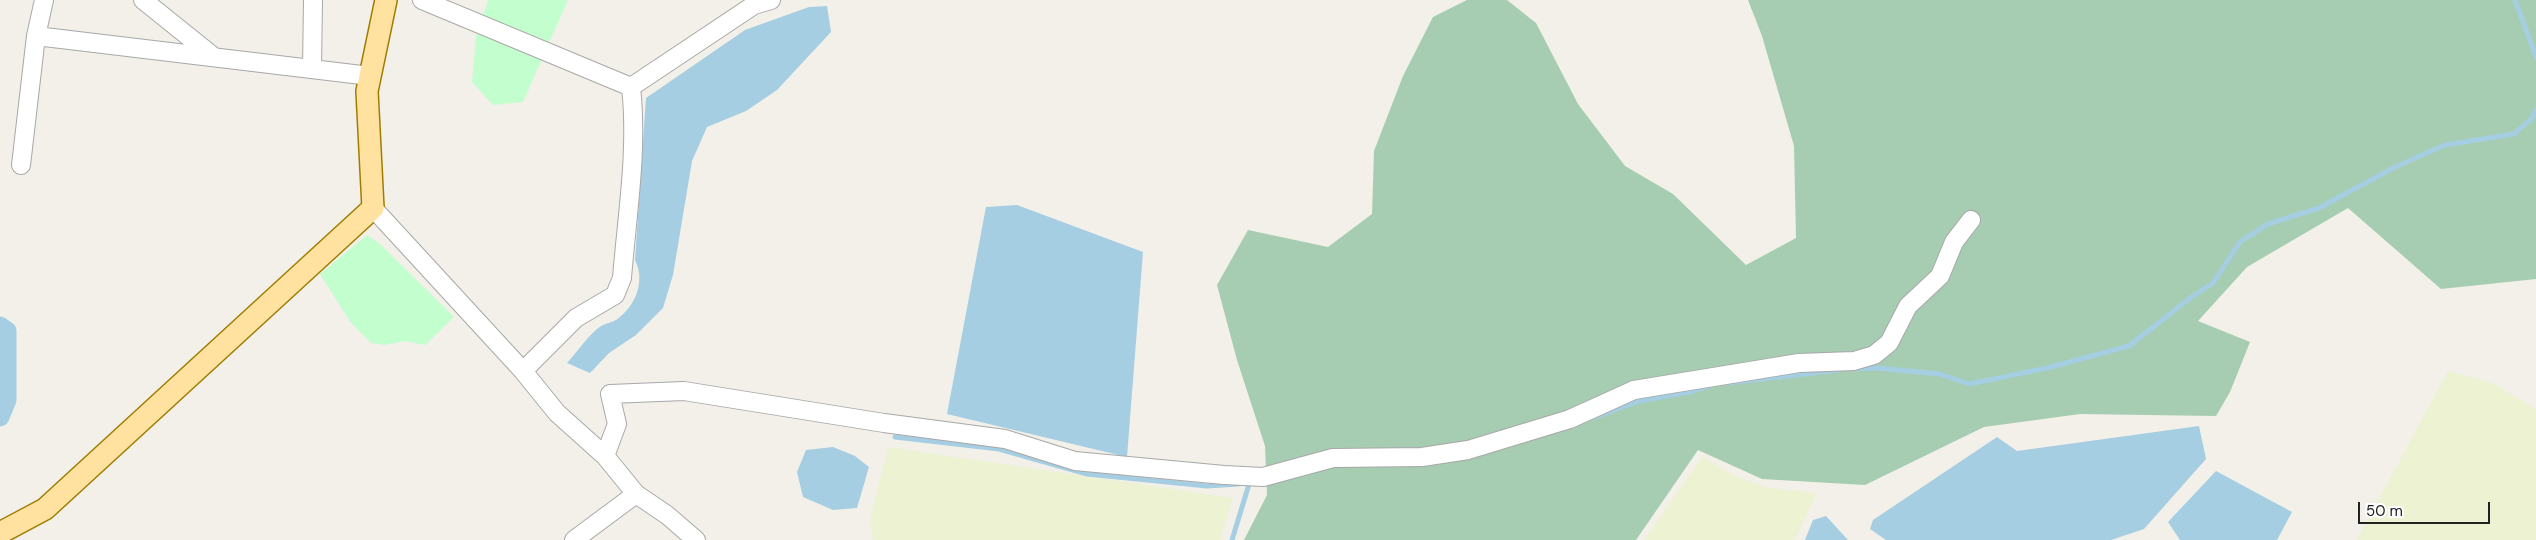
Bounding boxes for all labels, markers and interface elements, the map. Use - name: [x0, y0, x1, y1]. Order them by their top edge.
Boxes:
- scale bar: [2361, 492, 2494, 524]
- text: 50 m: [2366, 501, 2403, 521]

